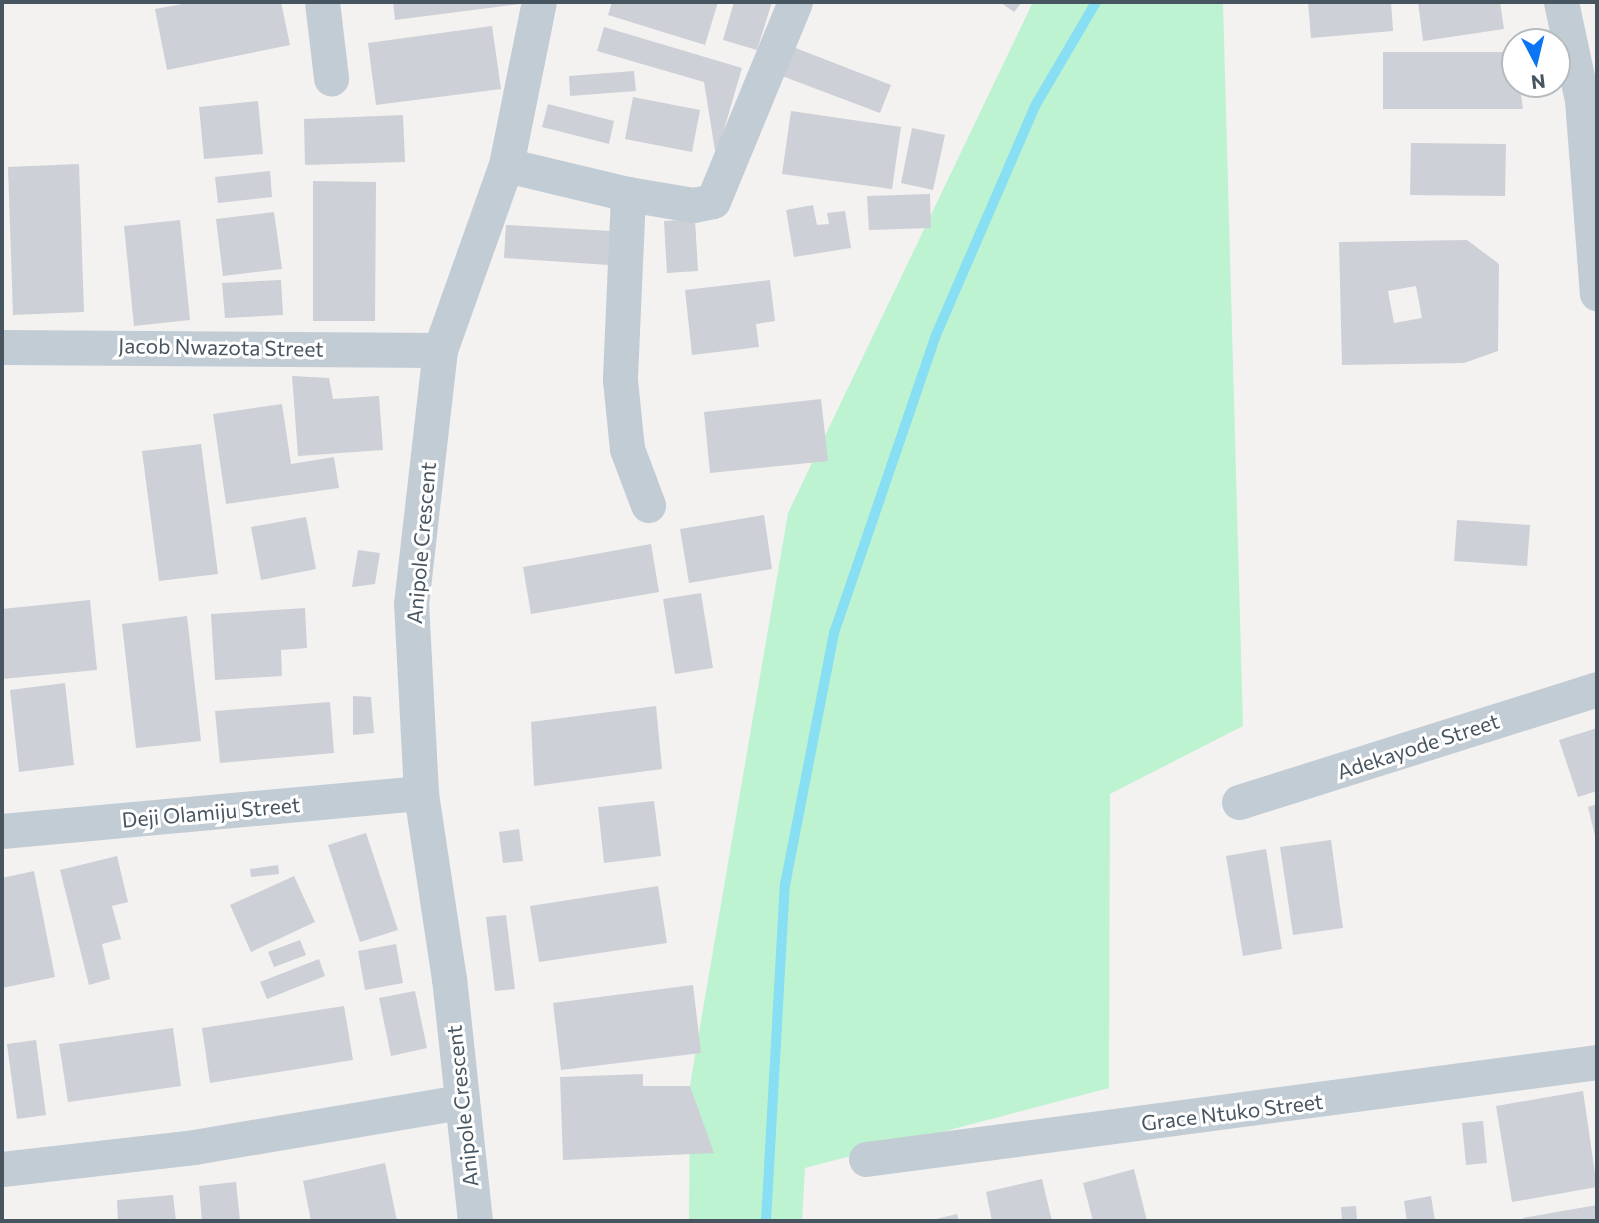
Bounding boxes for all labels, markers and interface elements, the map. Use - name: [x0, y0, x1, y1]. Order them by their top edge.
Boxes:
- north arrow: [1501, 28, 1571, 98]
- text: N: [1530, 70, 1547, 95]
- street label: Jacob Nwazota Street: [118, 333, 324, 361]
- street label: Anipole Crescent: [401, 461, 441, 625]
- street label: Adekayode Street: [1334, 708, 1502, 784]
- street label: Deji Olamiju Street: [121, 792, 301, 832]
- street label: Anipole Crescent: [441, 1024, 483, 1188]
- street label: Grace Ntuko Street: [1140, 1088, 1324, 1136]

